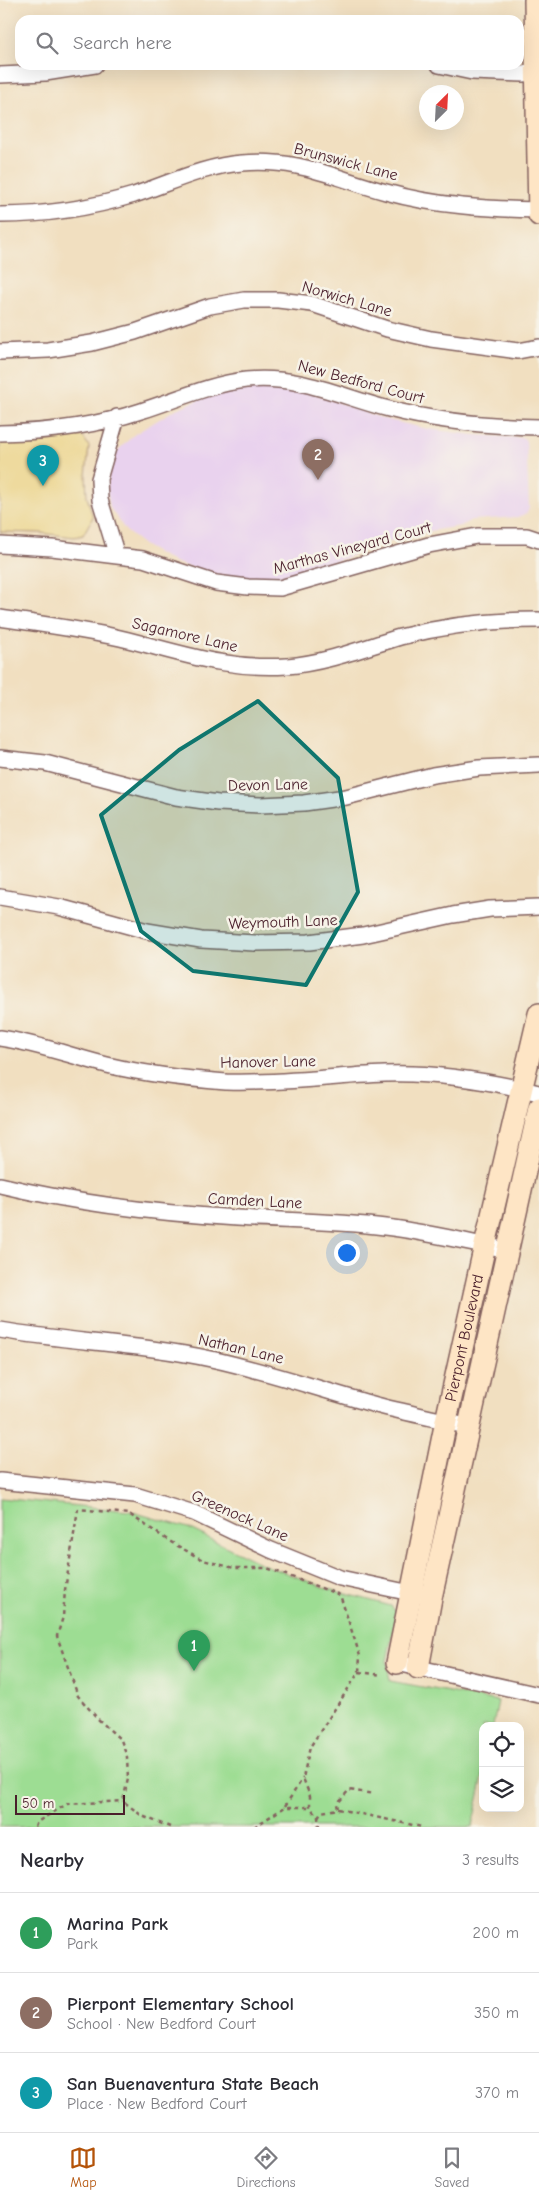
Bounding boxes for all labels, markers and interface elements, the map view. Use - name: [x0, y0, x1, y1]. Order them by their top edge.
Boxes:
- search box: [15, 15, 524, 70]
- icon: search: [33, 29, 61, 57]
- text: Search here: [73, 32, 172, 54]
- north arrow: [419, 85, 464, 130]
- street label: Brunswick Lane: [292, 139, 400, 185]
- street label: Norwich Lane: [300, 278, 394, 320]
- street label: New Bedford Court: [296, 357, 426, 408]
- pin: 2: [302, 439, 334, 480]
- pin: 3: [27, 445, 59, 486]
- street label: Marthas Vineyard Court: [271, 518, 433, 578]
- street label: Sagamore Lane: [130, 614, 240, 656]
- street label: Devon Lane: [228, 775, 308, 795]
- street label: Weymouth Lane: [228, 911, 338, 933]
- street label: Hanover Lane: [220, 1052, 316, 1072]
- street label: Camden Lane: [207, 1190, 303, 1212]
- your location: [334, 1240, 360, 1266]
- street label: Pierpont Boulevard: [442, 1273, 487, 1403]
- street label: Nathan Lane: [196, 1330, 286, 1368]
- street label: Greenock Lane: [189, 1487, 291, 1545]
- pin: 1: [178, 1630, 210, 1671]
- map controls: [479, 1722, 524, 1812]
- button: locate: [479, 1722, 524, 1767]
- button: layers: [479, 1767, 524, 1812]
- scale bar: [15, 1792, 125, 1815]
- text: 50 m: [22, 1795, 54, 1812]
- text: Nearby: [20, 1848, 84, 1872]
- text: 3 results: [462, 1851, 519, 1869]
- text: Marina Park: [67, 1913, 168, 1935]
- text: 1: [33, 1924, 39, 1942]
- text: 200 m: [473, 1924, 519, 1942]
- text: Park: [67, 1935, 98, 1953]
- text: Pierpont Elementary School: [67, 1993, 294, 2015]
- text: 2: [32, 2004, 40, 2022]
- text: 350 m: [474, 2004, 519, 2022]
- text: School · New Bedford Court: [67, 2015, 256, 2033]
- text: San Buenaventura State Beach: [67, 2073, 319, 2095]
- text: 3: [32, 2084, 40, 2102]
- text: 370 m: [475, 2084, 519, 2102]
- text: Place · New Bedford Court: [67, 2095, 247, 2113]
- tab: Map: [69, 2144, 97, 2191]
- tab: Directions: [236, 2144, 296, 2191]
- tab: Saved: [435, 2144, 470, 2191]

